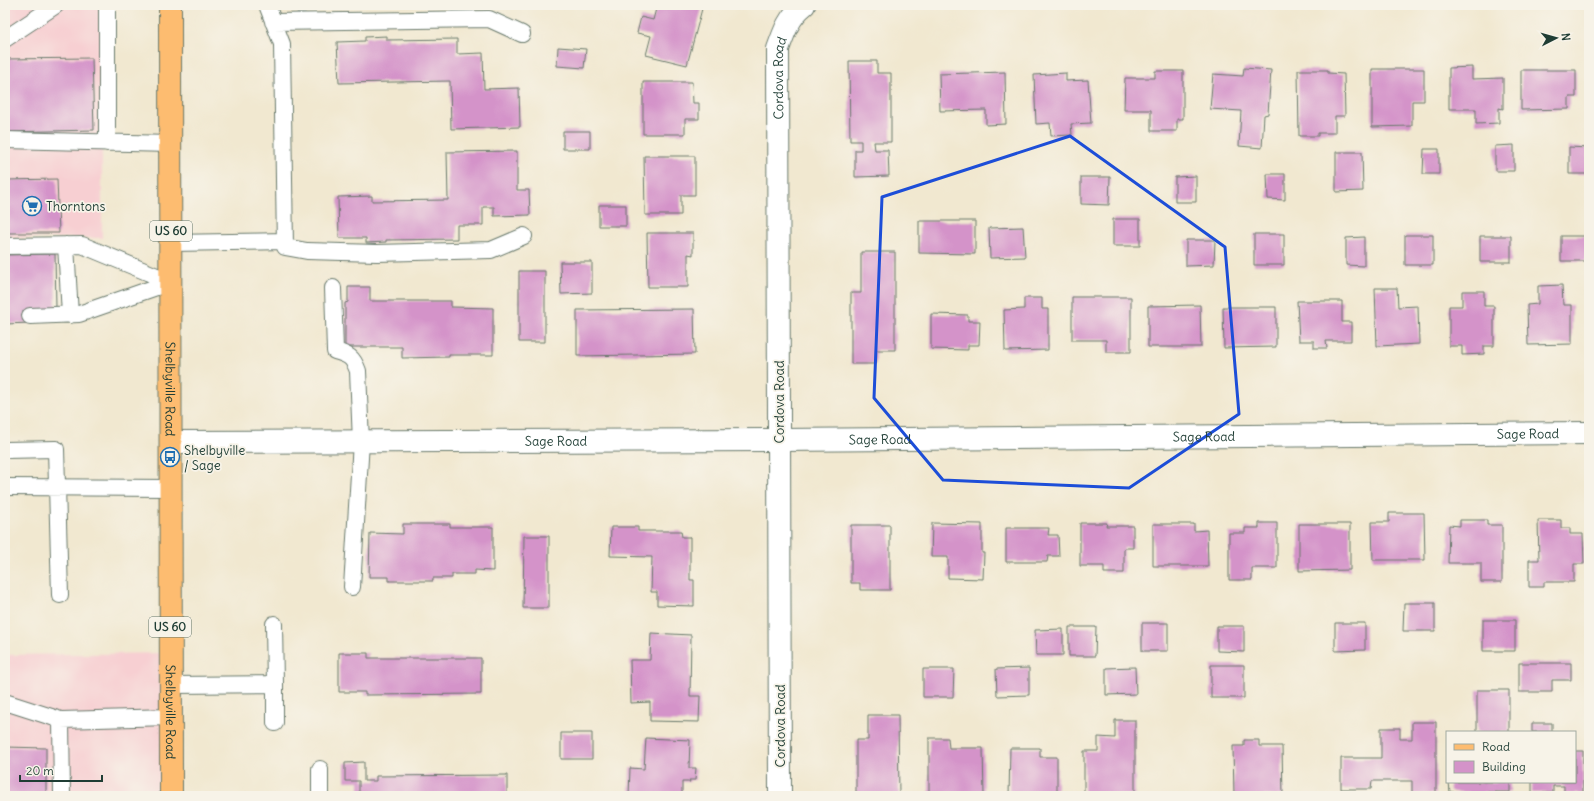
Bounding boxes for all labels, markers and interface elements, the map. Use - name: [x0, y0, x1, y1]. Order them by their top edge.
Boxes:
- north arrow: [1536, 18, 1576, 58]
- text: N: [1559, 32, 1573, 41]
- street label: Cordova Road: [770, 34, 791, 120]
- supermarket icon: Thorntons: [21, 195, 43, 217]
- place label: Thorntons: [46, 198, 106, 215]
- road number: US 60: [150, 221, 192, 241]
- street label: Shelbyville Road: [161, 341, 179, 437]
- street label: Cordova Road: [771, 360, 788, 444]
- street label: Sage Road: [1497, 425, 1560, 443]
- street label: Sage Road: [1173, 428, 1236, 446]
- street label: Sage Road: [849, 431, 912, 448]
- street label: Sage Road: [525, 433, 588, 450]
- place label: Shelbyville / Sage: [184, 442, 245, 474]
- bus stop icon: Shelbyville / Sage: [159, 446, 181, 468]
- road number: US 60: [149, 617, 191, 637]
- street label: Shelbyville Road: [162, 664, 179, 760]
- street label: Cordova Road: [772, 684, 789, 768]
- legend: [1446, 731, 1576, 783]
- text: Road: [1482, 739, 1510, 754]
- scale bar: [20, 757, 102, 783]
- text: Building: [1482, 759, 1526, 774]
- text: 20 m: [26, 763, 54, 778]

